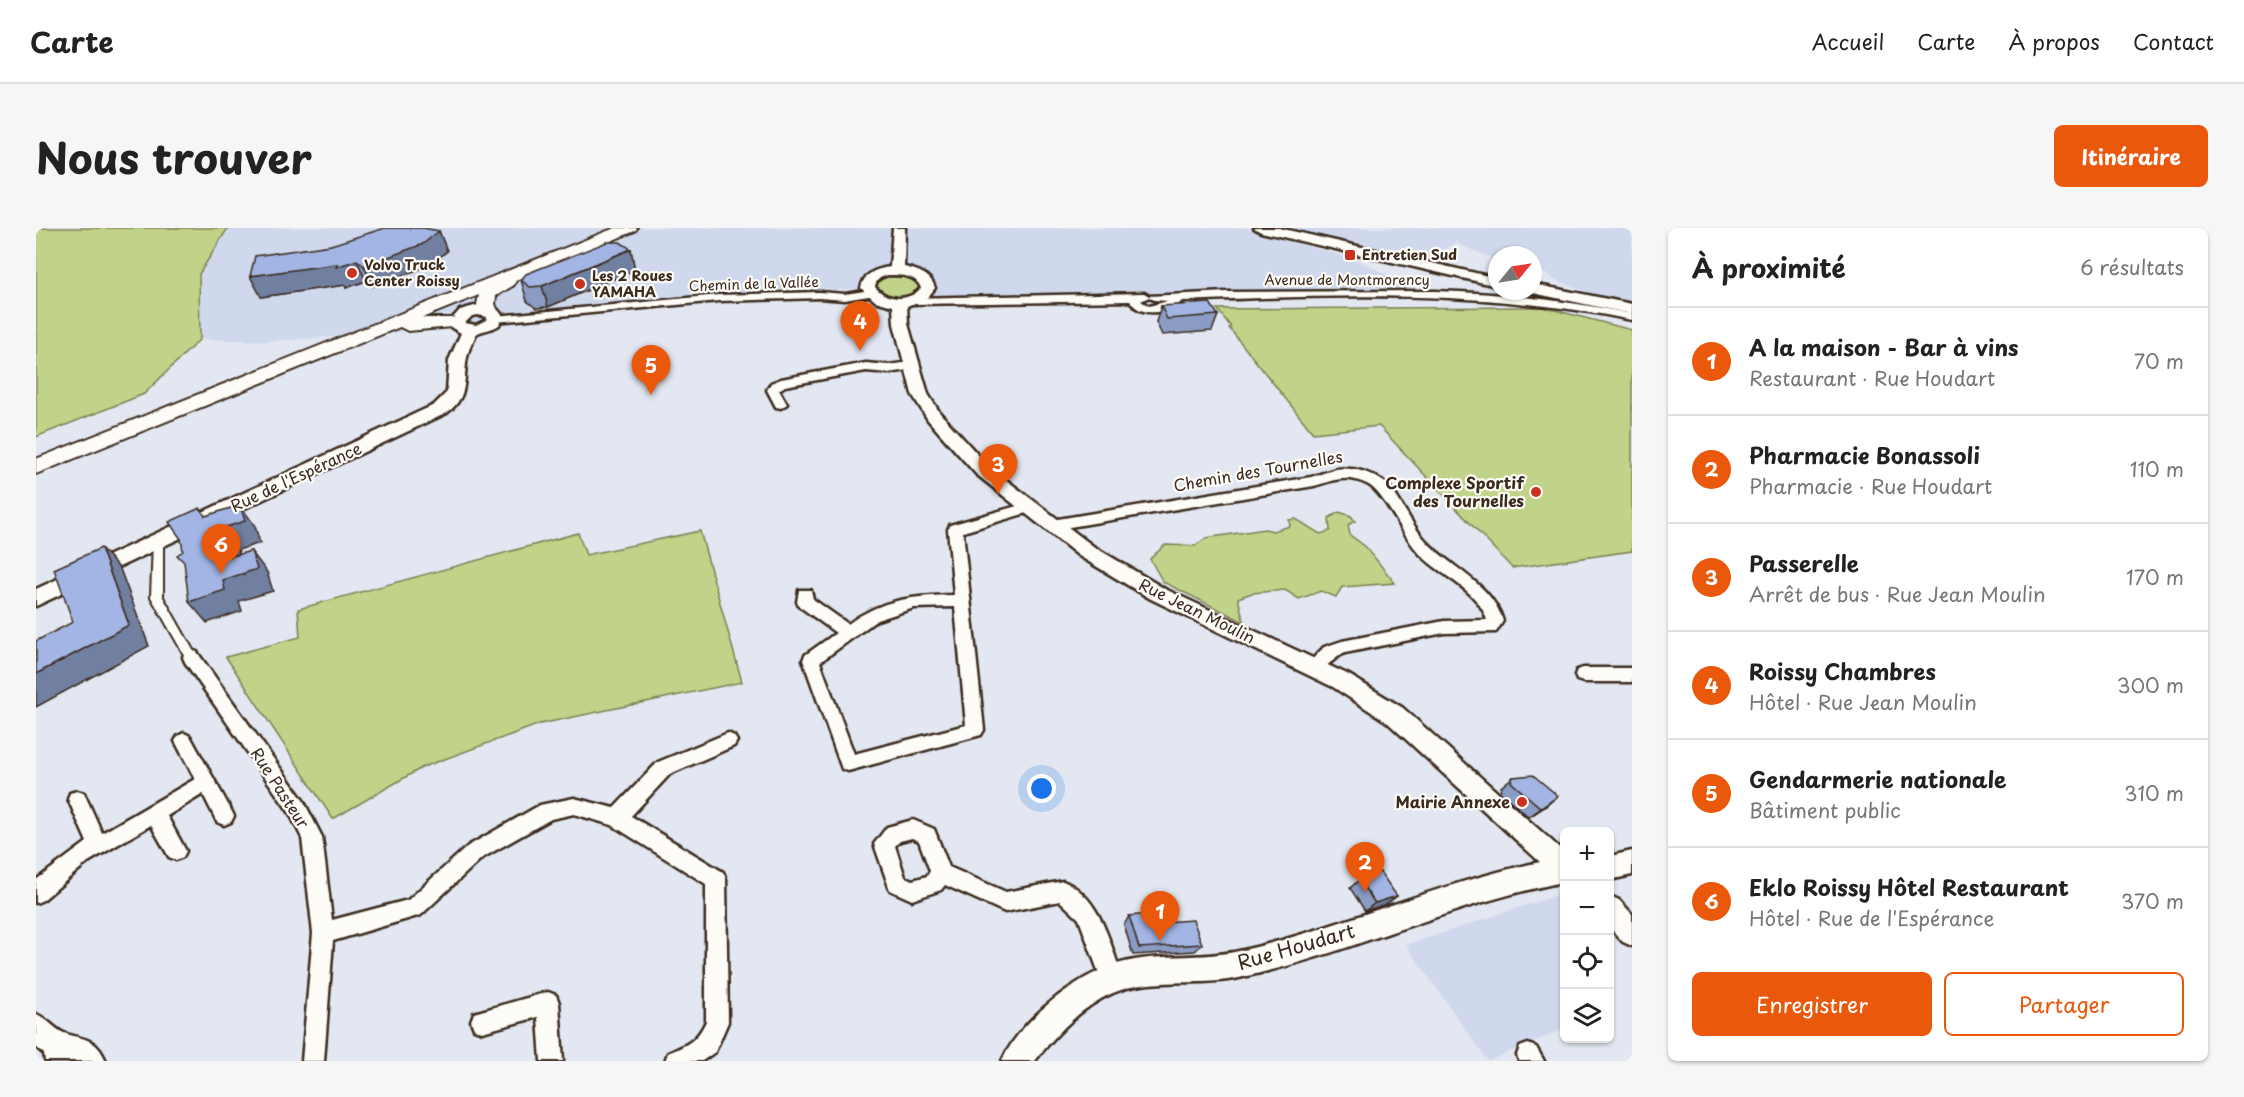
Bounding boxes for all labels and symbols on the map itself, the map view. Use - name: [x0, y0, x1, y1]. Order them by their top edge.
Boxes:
- place label: Entretien Sud: [1362, 244, 1457, 265]
- north arrow: [1488, 246, 1542, 300]
- marker: Entretien Sud: [1343, 248, 1357, 262]
- place label: Volvo Truck Center Roissy: [364, 254, 460, 291]
- place label: Les 2 Roues YAMAHA: [592, 265, 673, 302]
- marker: Volvo Truck Center Roissy: [345, 266, 359, 280]
- street label: Avenue de Montmorency: [1264, 269, 1430, 290]
- street label: Chemin de la Vallée: [689, 271, 820, 296]
- marker: Les 2 Roues YAMAHA: [573, 277, 587, 291]
- pin: 4: [840, 302, 880, 351]
- pin: 5: [632, 346, 670, 395]
- street label: Rue de l'Espérance: [226, 435, 365, 517]
- street label: Chemin des Tournelles: [1171, 443, 1344, 497]
- pin: 3: [978, 444, 1018, 494]
- place label: Complexe Sportif des Tournelles: [1385, 470, 1525, 512]
- marker: Complexe Sportif des Tournelles: [1529, 485, 1543, 499]
- pin: 6: [202, 524, 240, 574]
- street label: Rue Jean Moulin: [1135, 572, 1260, 649]
- street label: Rue Pasteur: [246, 742, 316, 833]
- your location: [1027, 774, 1056, 803]
- place label: Mairie Annexe: [1395, 789, 1510, 813]
- marker: Mairie Annexe: [1515, 795, 1529, 809]
- pin: 2: [1346, 842, 1384, 892]
- pin: 1: [1140, 892, 1180, 941]
- street label: Rue Houdart: [1234, 915, 1358, 977]

